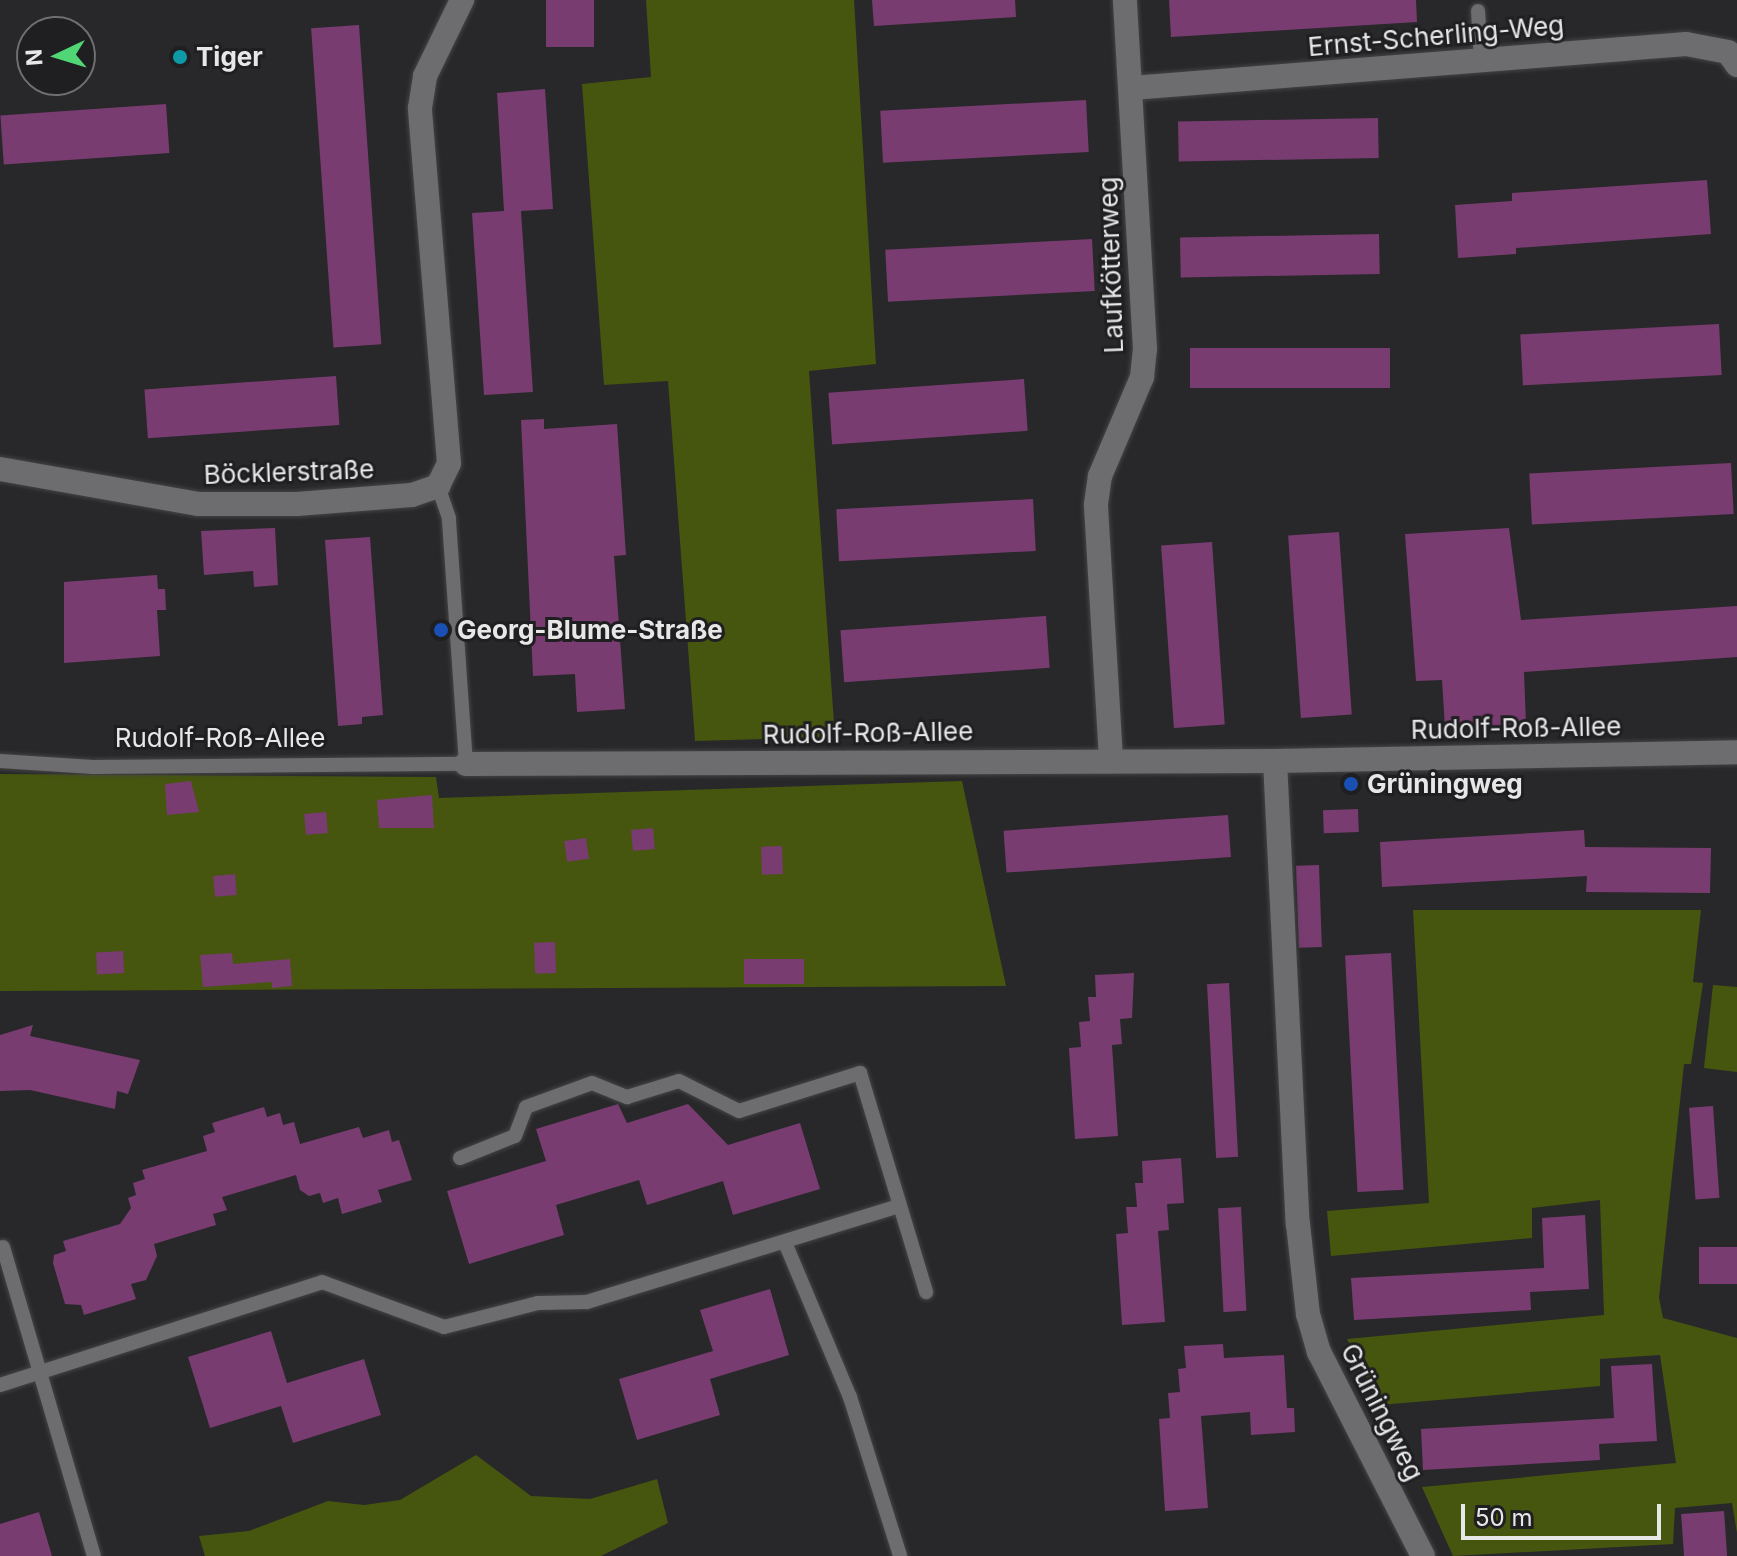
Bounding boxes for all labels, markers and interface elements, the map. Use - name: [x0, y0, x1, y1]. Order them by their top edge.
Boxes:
- street label: Ernst-Scherling-Weg: [1307, 9, 1565, 63]
- north arrow: [16, 16, 96, 96]
- place label: Tiger: [196, 41, 263, 73]
- text: N: [20, 48, 48, 67]
- marker: Tiger: [171, 48, 189, 66]
- street label: Laufkötterweg: [1092, 176, 1130, 354]
- street label: Böcklerstraße: [203, 453, 375, 491]
- place label: Georg-Blume-Straße: [457, 614, 723, 646]
- marker: Georg-Blume-Straße: [432, 621, 450, 639]
- street label: Rudolf-Roß-Allee: [1410, 711, 1622, 745]
- street label: Rudolf-Roß-Allee: [762, 716, 974, 750]
- street label: Rudolf-Roß-Allee: [115, 722, 325, 754]
- place label: Grüningweg: [1367, 768, 1523, 800]
- marker: Grüningweg: [1342, 775, 1360, 793]
- street label: Grüningweg: [1334, 1338, 1430, 1486]
- scale bar: [1465, 1488, 1665, 1538]
- text: 50 m: [1475, 1503, 1533, 1532]

